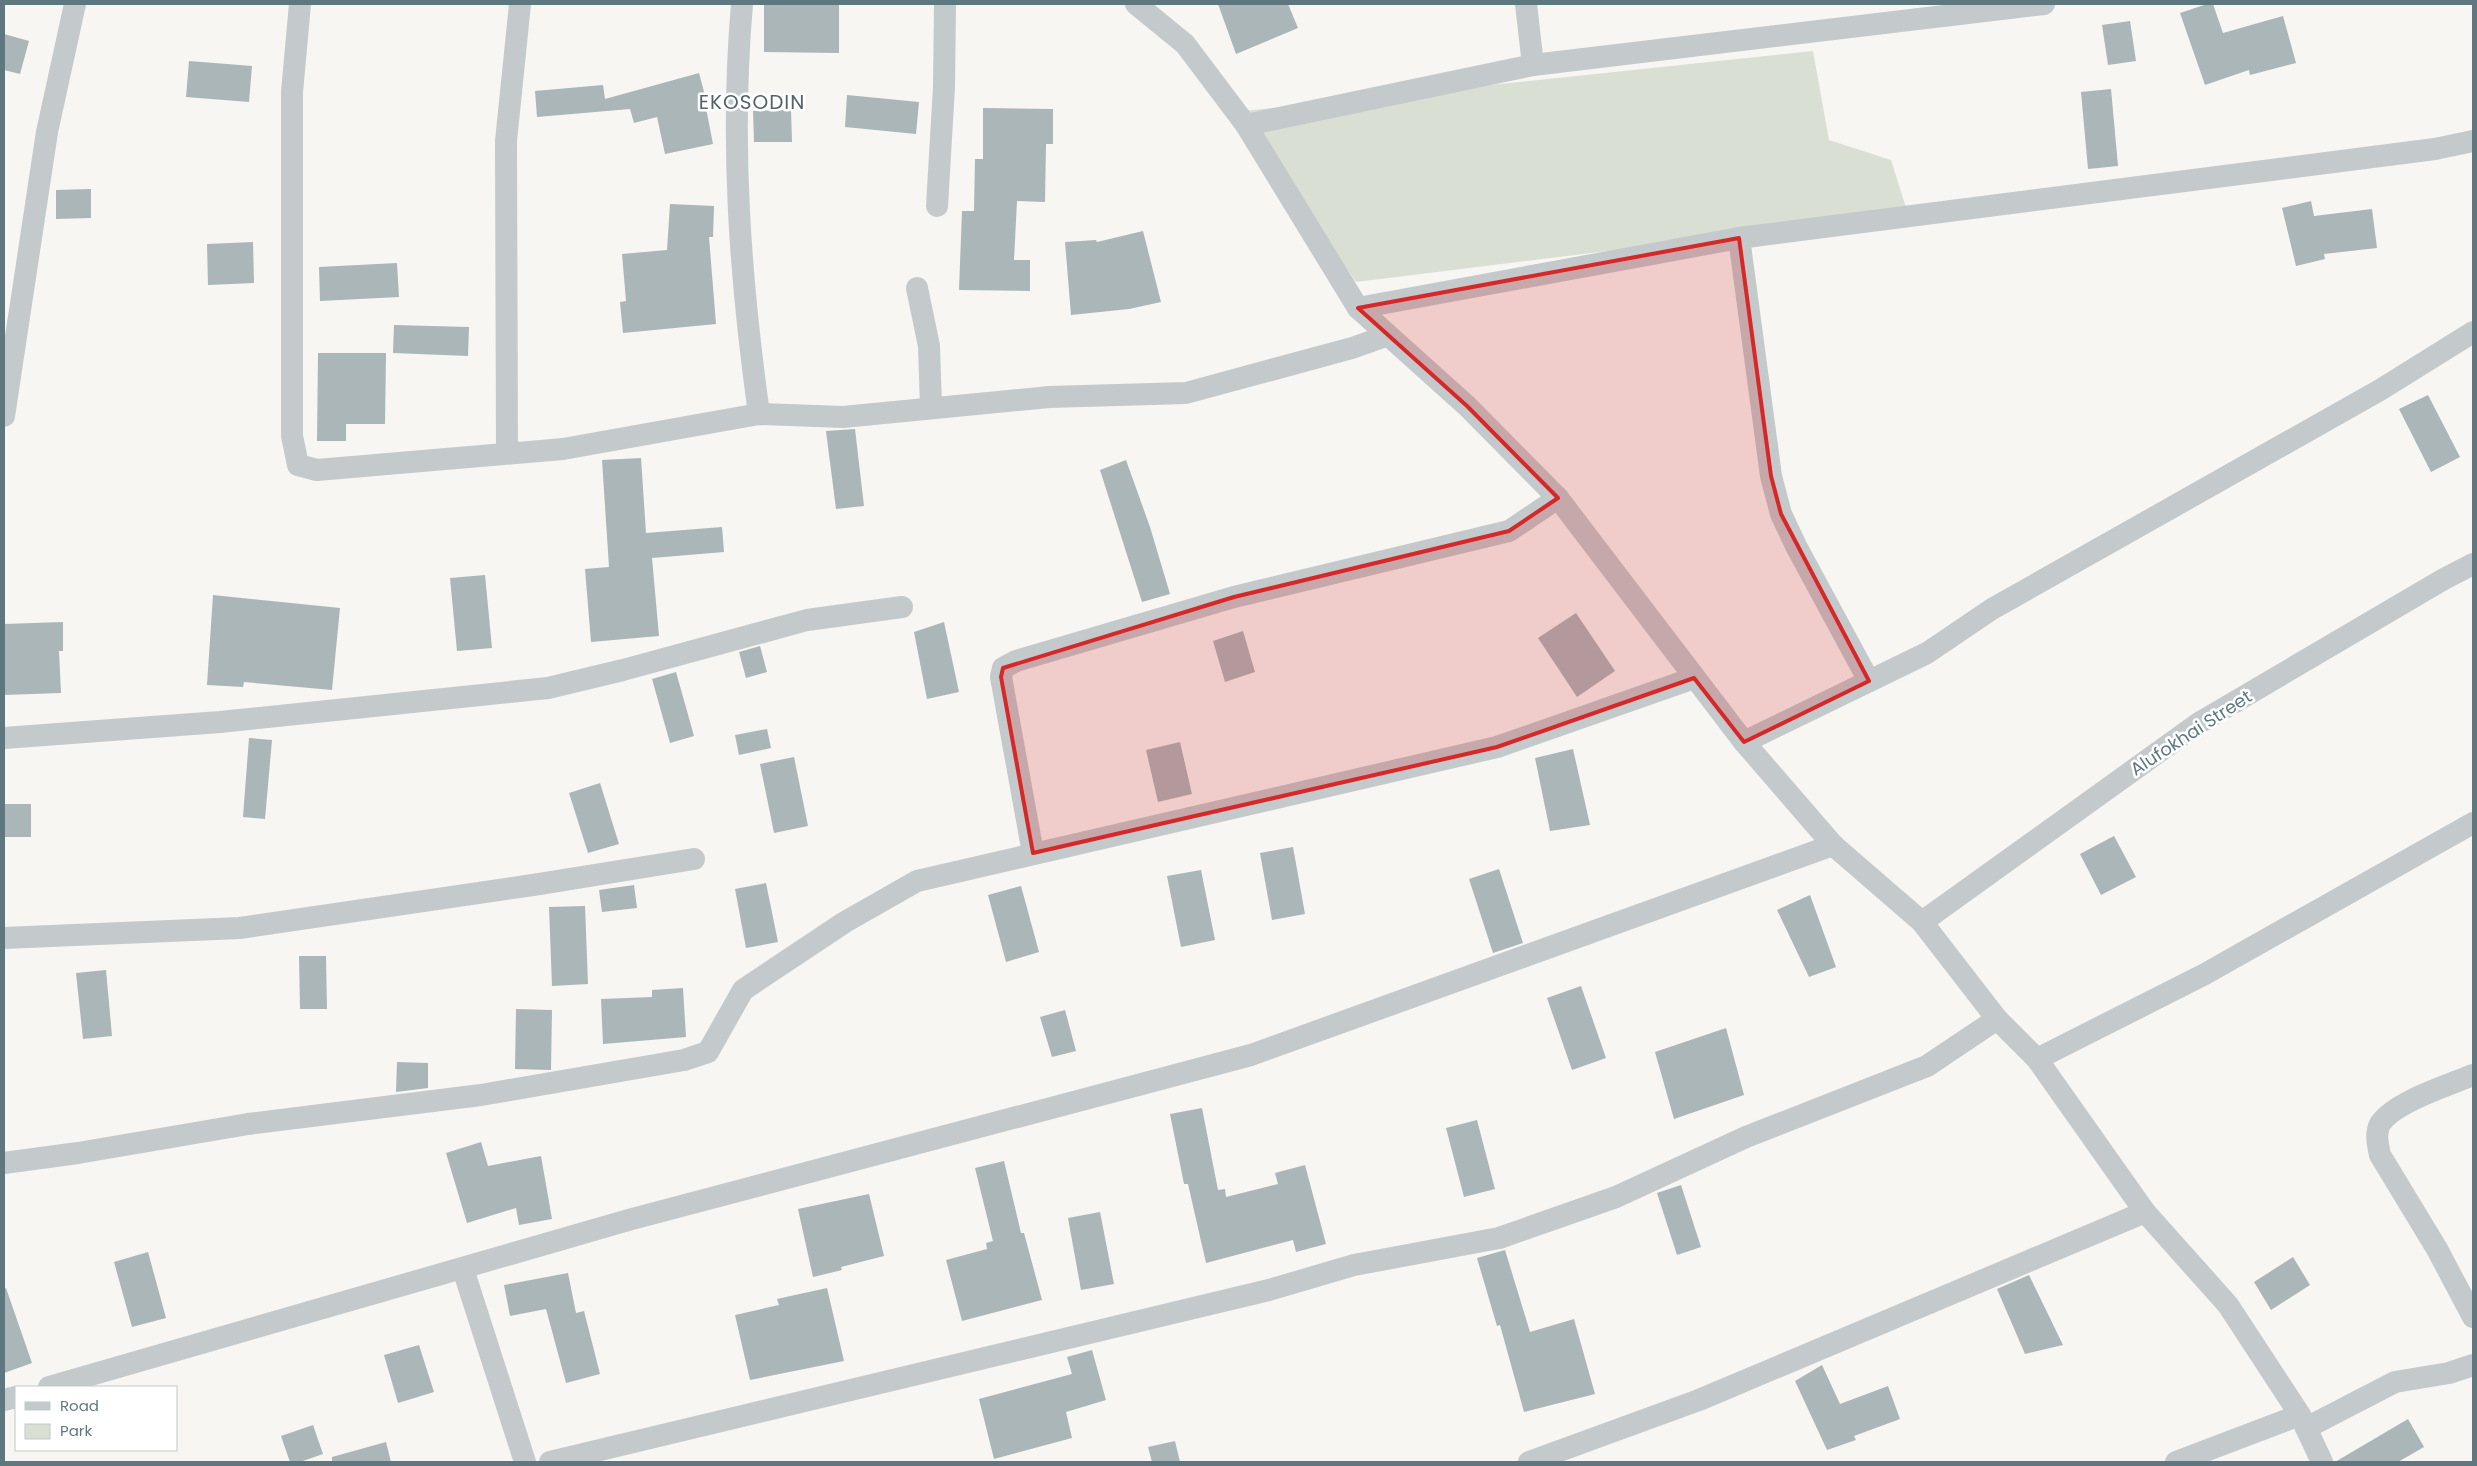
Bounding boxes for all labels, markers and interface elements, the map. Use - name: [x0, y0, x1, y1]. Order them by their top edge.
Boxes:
- district label: EKOSODIN: [699, 88, 805, 116]
- street label: Alufokhai Street: [2125, 684, 2256, 781]
- legend: [15, 1386, 178, 1451]
- text: Road: [60, 1395, 99, 1416]
- text: Park: [60, 1420, 92, 1441]

